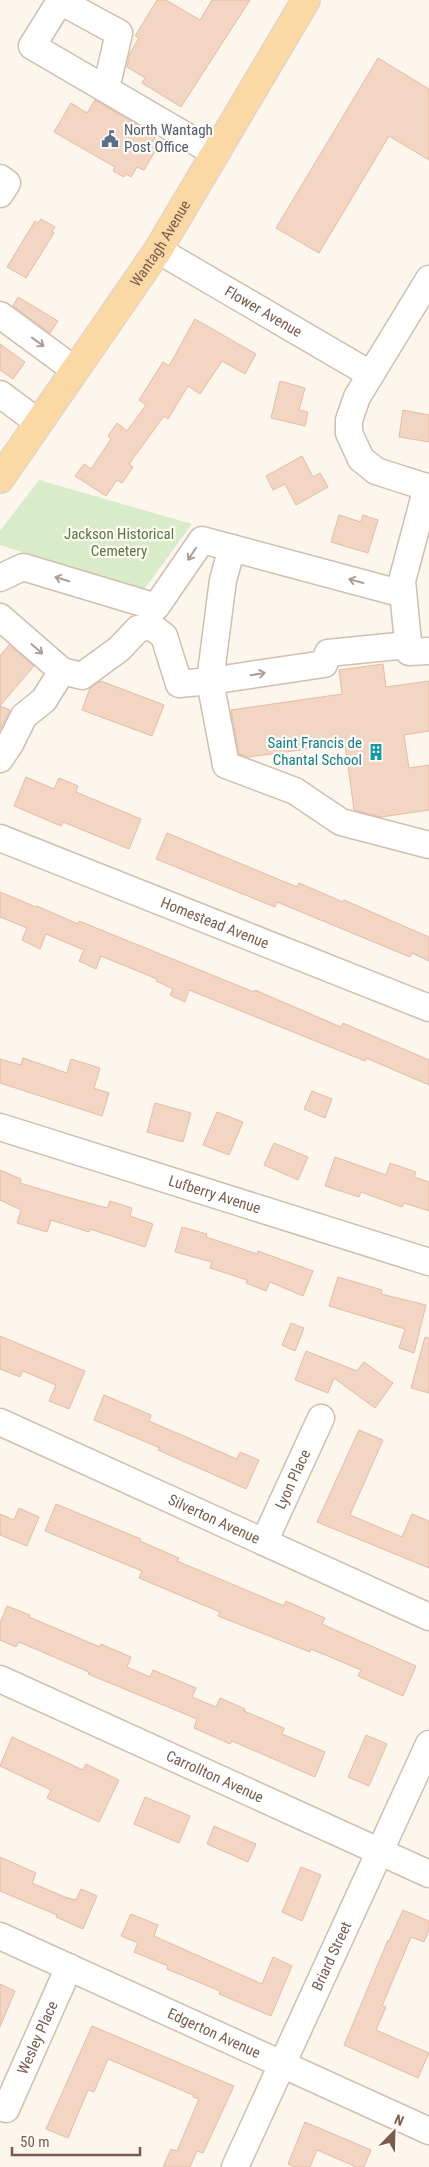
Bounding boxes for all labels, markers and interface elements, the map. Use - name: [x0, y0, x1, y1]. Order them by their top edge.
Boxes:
- place label: North Wantagh Post Office: [124, 121, 213, 156]
- public building icon: North Wantagh Post Office: [100, 129, 120, 149]
- street label: Wantagh Avenue: [126, 197, 194, 290]
- street label: Flower Avenue: [222, 282, 305, 341]
- one-way arrow: [31, 337, 45, 347]
- park label: Jackson Historical Cemetery: [64, 525, 174, 560]
- one-way arrow: [187, 547, 197, 561]
- one-way arrow: [54, 573, 70, 583]
- one-way arrow: [348, 576, 364, 585]
- one-way arrow: [30, 643, 43, 655]
- one-way arrow: [250, 669, 266, 679]
- place label: Saint Francis de Chantal School: [268, 734, 362, 769]
- building icon: Saint Francis de Chantal School: [366, 742, 386, 762]
- street label: Homestead Avenue: [158, 894, 271, 953]
- street label: Lufberry Avenue: [166, 1172, 263, 1217]
- street label: Lyon Place: [271, 1447, 314, 1512]
- street label: Silverton Avenue: [165, 1491, 263, 1548]
- street label: Carrollton Avenue: [163, 1747, 266, 1807]
- street label: Briard Street: [308, 1919, 355, 1993]
- street label: Wesley Place: [14, 1998, 62, 2077]
- street label: Edgerton Avenue: [165, 2004, 263, 2062]
- north arrow: [369, 2107, 419, 2157]
- text: N: [392, 2111, 406, 2129]
- scale bar: [12, 2124, 140, 2156]
- text: 50 m: [20, 2133, 50, 2151]

